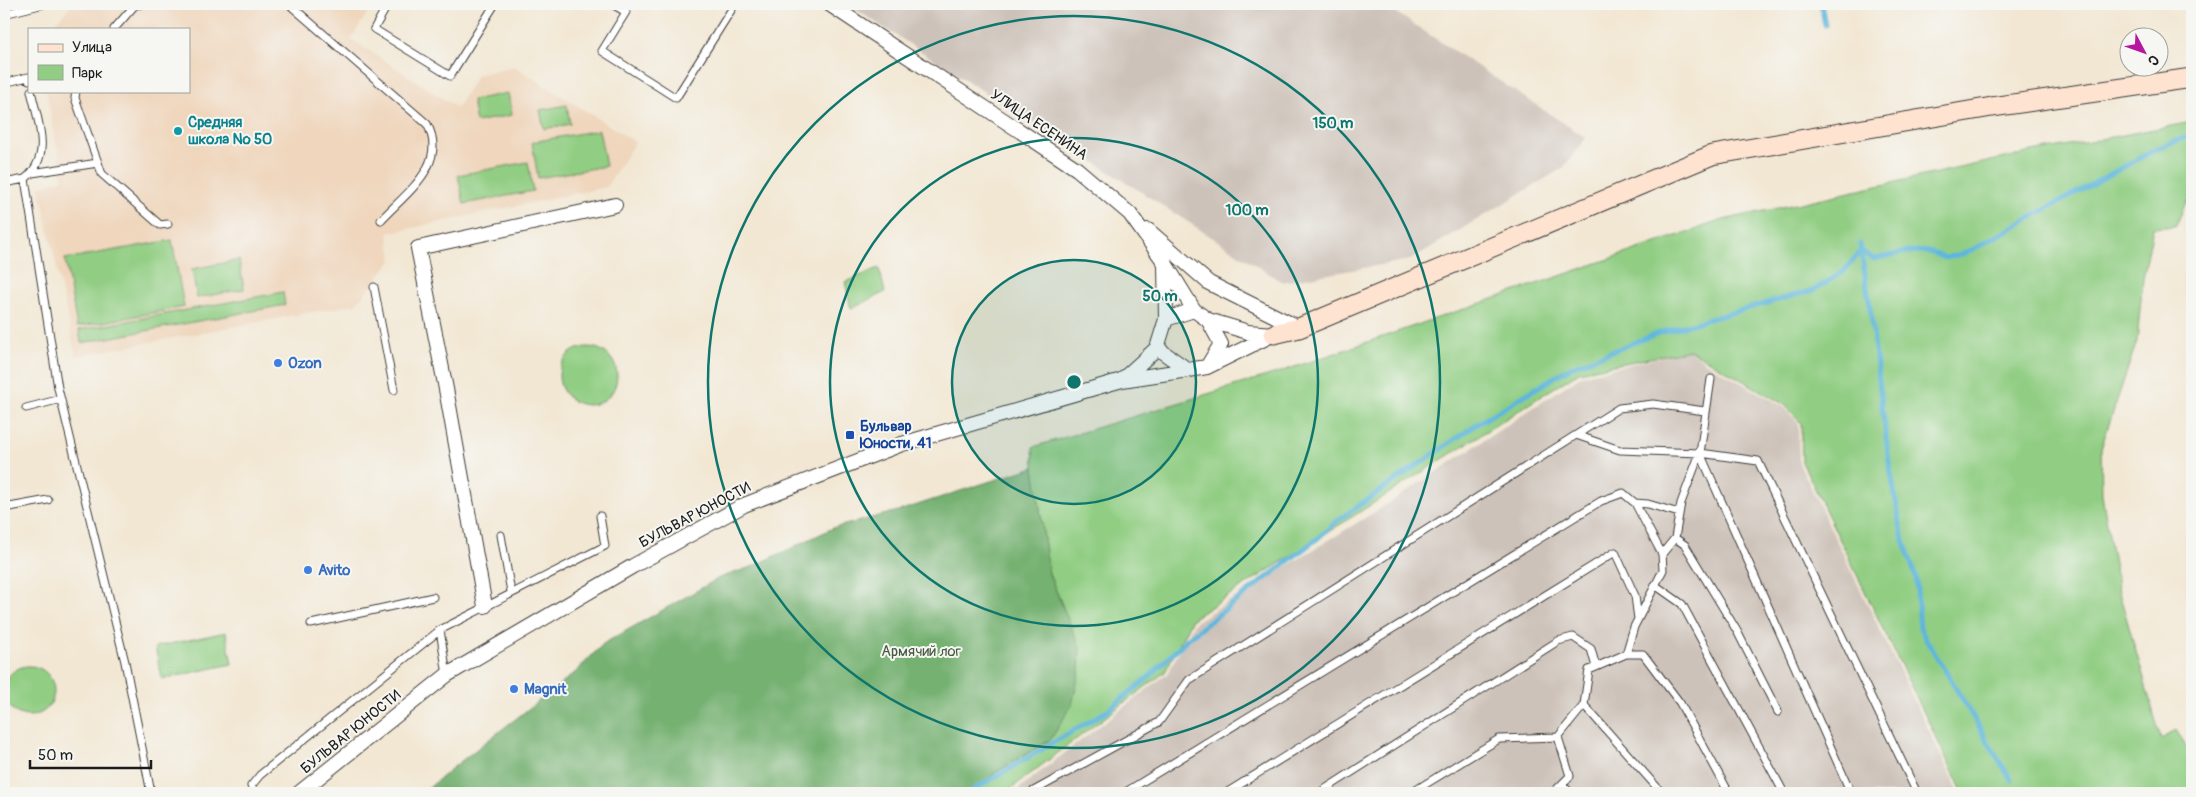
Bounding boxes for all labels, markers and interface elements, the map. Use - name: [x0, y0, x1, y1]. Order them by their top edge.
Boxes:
- legend: [28, 28, 190, 92]
- north arrow: [2118, 28, 2168, 78]
- text: Улица: [72, 38, 112, 57]
- text: С: [2144, 51, 2163, 69]
- text: Парк: [72, 64, 103, 83]
- street label: УЛИЦА ЕСЕНИНА: [987, 85, 1091, 165]
- place label: Средняя школа № 50: [188, 113, 272, 149]
- text: 150 m: [1313, 114, 1353, 133]
- marker: Средняя школа № 50: [172, 125, 184, 137]
- text: 100 m: [1226, 201, 1268, 220]
- text: 50 m: [1143, 287, 1177, 306]
- place label: Ozon: [288, 354, 322, 373]
- marker: Ozon: [272, 357, 284, 369]
- centre of rings: [1065, 373, 1083, 391]
- place label: Бульвар Юности, 41: [859, 417, 932, 453]
- marker: Бульвар Юности, 41: [844, 429, 856, 441]
- street label: БУЛЬВАР ЮНОСТИ: [636, 478, 754, 552]
- place label: Avito: [318, 561, 350, 580]
- marker: Avito: [302, 564, 314, 576]
- park label: Армячий лог: [881, 642, 961, 661]
- place label: Magnit: [524, 680, 567, 699]
- marker: Magnit: [508, 683, 520, 695]
- street label: БУЛЬВАР ЮНОСТИ: [297, 686, 405, 778]
- scale bar: [30, 737, 151, 769]
- text: 50 m: [38, 746, 73, 765]

